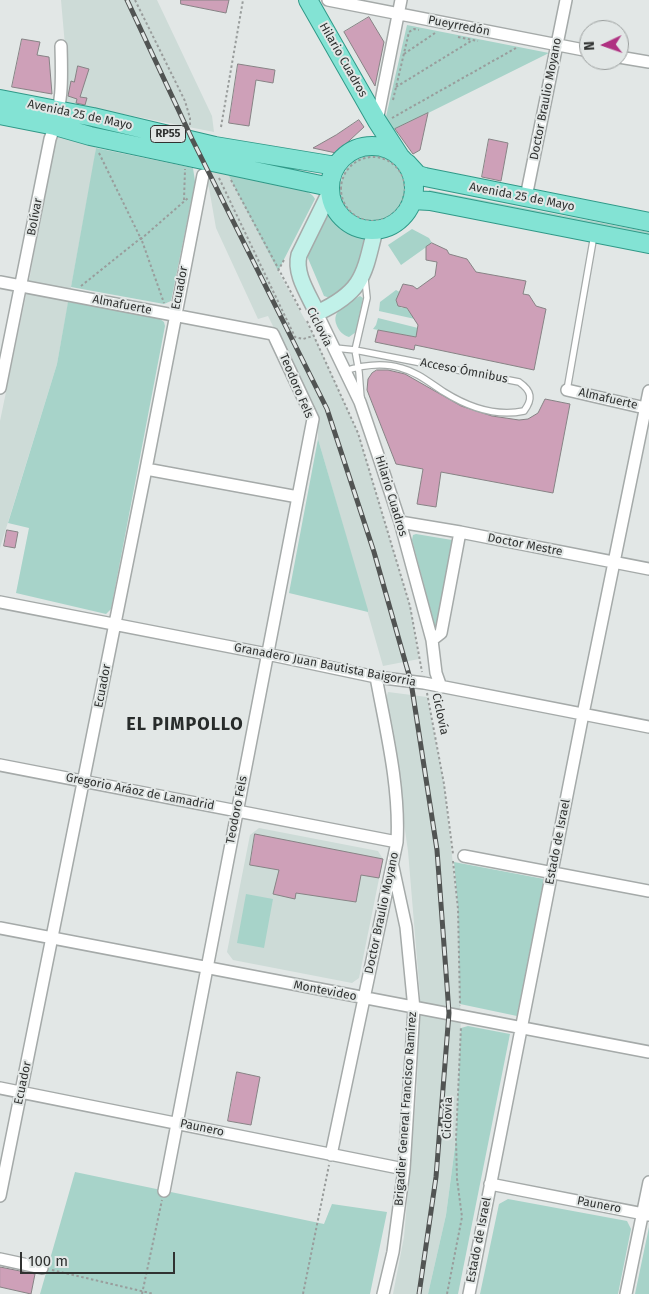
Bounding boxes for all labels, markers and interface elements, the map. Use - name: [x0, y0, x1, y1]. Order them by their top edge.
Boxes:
- street label: Pueyrredón: [427, 13, 491, 39]
- street label: Hilario Cuadros: [316, 20, 370, 100]
- north arrow: [579, 20, 629, 70]
- street label: Doctor Braulio Moyano: [527, 37, 565, 161]
- text: N: [581, 41, 598, 51]
- street label: Avenida 25 de Mayo: [26, 97, 134, 133]
- road number: RP55: [150, 126, 186, 142]
- street label: Avenida 25 de Mayo: [468, 180, 576, 214]
- street label: Bolívar: [24, 197, 46, 237]
- street label: Ecuador: [169, 265, 191, 311]
- street label: Almafuerte: [91, 292, 153, 318]
- street label: Ciclovía: [303, 305, 335, 349]
- street label: Teodoro Fels: [276, 351, 316, 421]
- street label: Acceso Ómnibus: [419, 355, 509, 387]
- street label: Almafuerte: [577, 385, 639, 413]
- street label: Hilario Cuadros: [372, 454, 410, 538]
- street label: Doctor Mestre: [486, 531, 564, 559]
- street label: Granadero Juan Bautista Baigorria: [233, 640, 417, 690]
- street label: Ecuador: [92, 663, 114, 709]
- street label: Ciclovía: [429, 692, 451, 736]
- district label: EL PIMPOLLO: [125, 714, 245, 736]
- street label: Gregorio Aráoz de Lamadrid: [64, 771, 216, 813]
- street label: Teodoro Fels: [223, 775, 251, 845]
- street label: Estado de Israel: [543, 798, 573, 886]
- street label: Doctor Braulio Moyano: [362, 851, 402, 975]
- street label: Montevideo: [292, 978, 358, 1004]
- street label: Brigadier General Francisco Ramírez: [392, 1011, 420, 1207]
- street label: Ecuador: [11, 1060, 35, 1106]
- street label: Ciclovía: [440, 1097, 456, 1139]
- street label: Paunero: [179, 1116, 225, 1140]
- street label: Paunero: [576, 1194, 622, 1216]
- street label: Estado de Israel: [464, 1196, 494, 1284]
- scale bar: [22, 1242, 178, 1274]
- text: 100 m: [28, 1252, 68, 1270]

